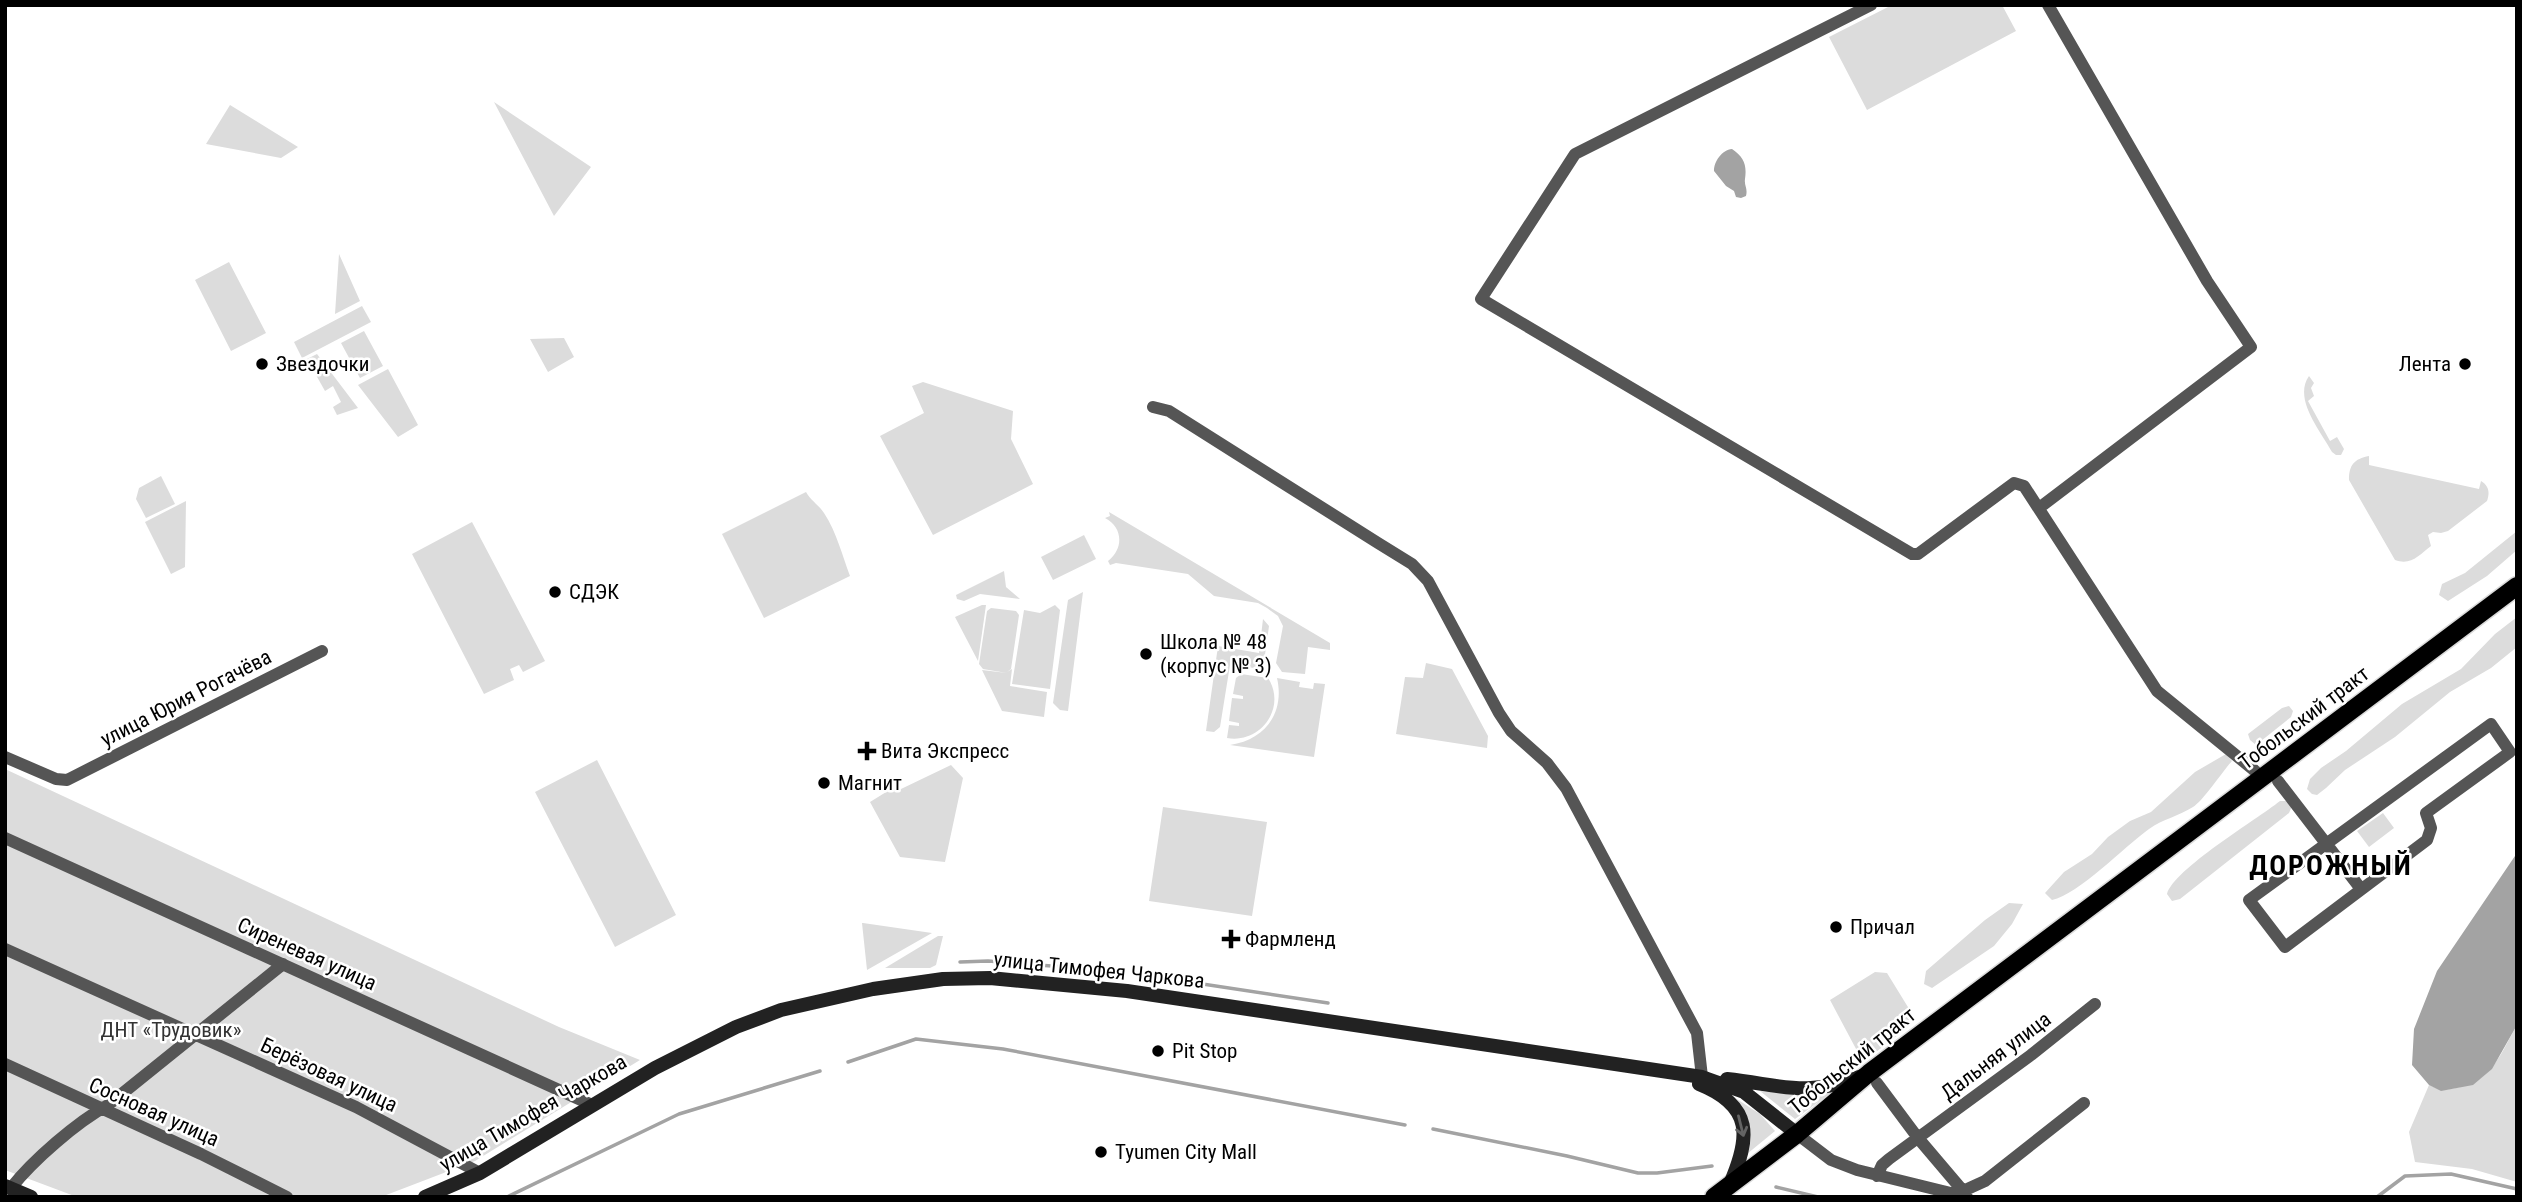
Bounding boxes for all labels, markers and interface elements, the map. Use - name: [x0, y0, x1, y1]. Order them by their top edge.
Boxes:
- place label: Звездочки: [276, 352, 369, 376]
- place label: Лента: [2399, 352, 2451, 376]
- marker: Звездочки: [254, 356, 270, 372]
- marker: Лента: [2457, 356, 2473, 372]
- place label: СДЭК: [569, 580, 619, 604]
- marker: СДЭК: [547, 584, 563, 600]
- place label: Школа № 48 (корпус № 3): [1160, 630, 1272, 678]
- street label: улица Юрия Рогачёва: [97, 645, 275, 751]
- marker: Школа № 48 (корпус № 3): [1138, 646, 1154, 662]
- street label: Тобольский тракт: [2234, 661, 2374, 775]
- place label: Вита Экспресс: [881, 739, 1009, 763]
- marker: Вита Экспресс: [859, 743, 875, 759]
- place label: Магнит: [838, 771, 902, 795]
- marker: Магнит: [816, 775, 832, 791]
- district label: ДОРОЖНЫЙ: [2249, 849, 2413, 882]
- street label: Сиреневая улица: [234, 913, 380, 995]
- place label: Причал: [1850, 915, 1915, 939]
- marker: Причал: [1828, 919, 1844, 935]
- place label: Фармленд: [1245, 927, 1336, 951]
- marker: Фармленд: [1223, 931, 1239, 947]
- street label: улица Тимофея Чаркова: [992, 947, 1206, 993]
- street label: Тобольский тракт: [1784, 1003, 1920, 1119]
- street label: Дальняя улица: [1936, 1007, 2056, 1105]
- park label: ДНТ «Трудовик»: [101, 1018, 242, 1042]
- street label: Берёзовая улица: [257, 1033, 401, 1117]
- place label: Pit Stop: [1172, 1039, 1237, 1063]
- marker: Pit Stop: [1150, 1043, 1166, 1059]
- street label: улица Тимофея Чаркова: [435, 1050, 631, 1176]
- street label: Сосновая улица: [85, 1073, 223, 1151]
- one-way arrow: [1736, 1115, 1749, 1137]
- place label: Tyumen City Mall: [1115, 1140, 1257, 1164]
- marker: Tyumen City Mall: [1093, 1144, 1109, 1160]

